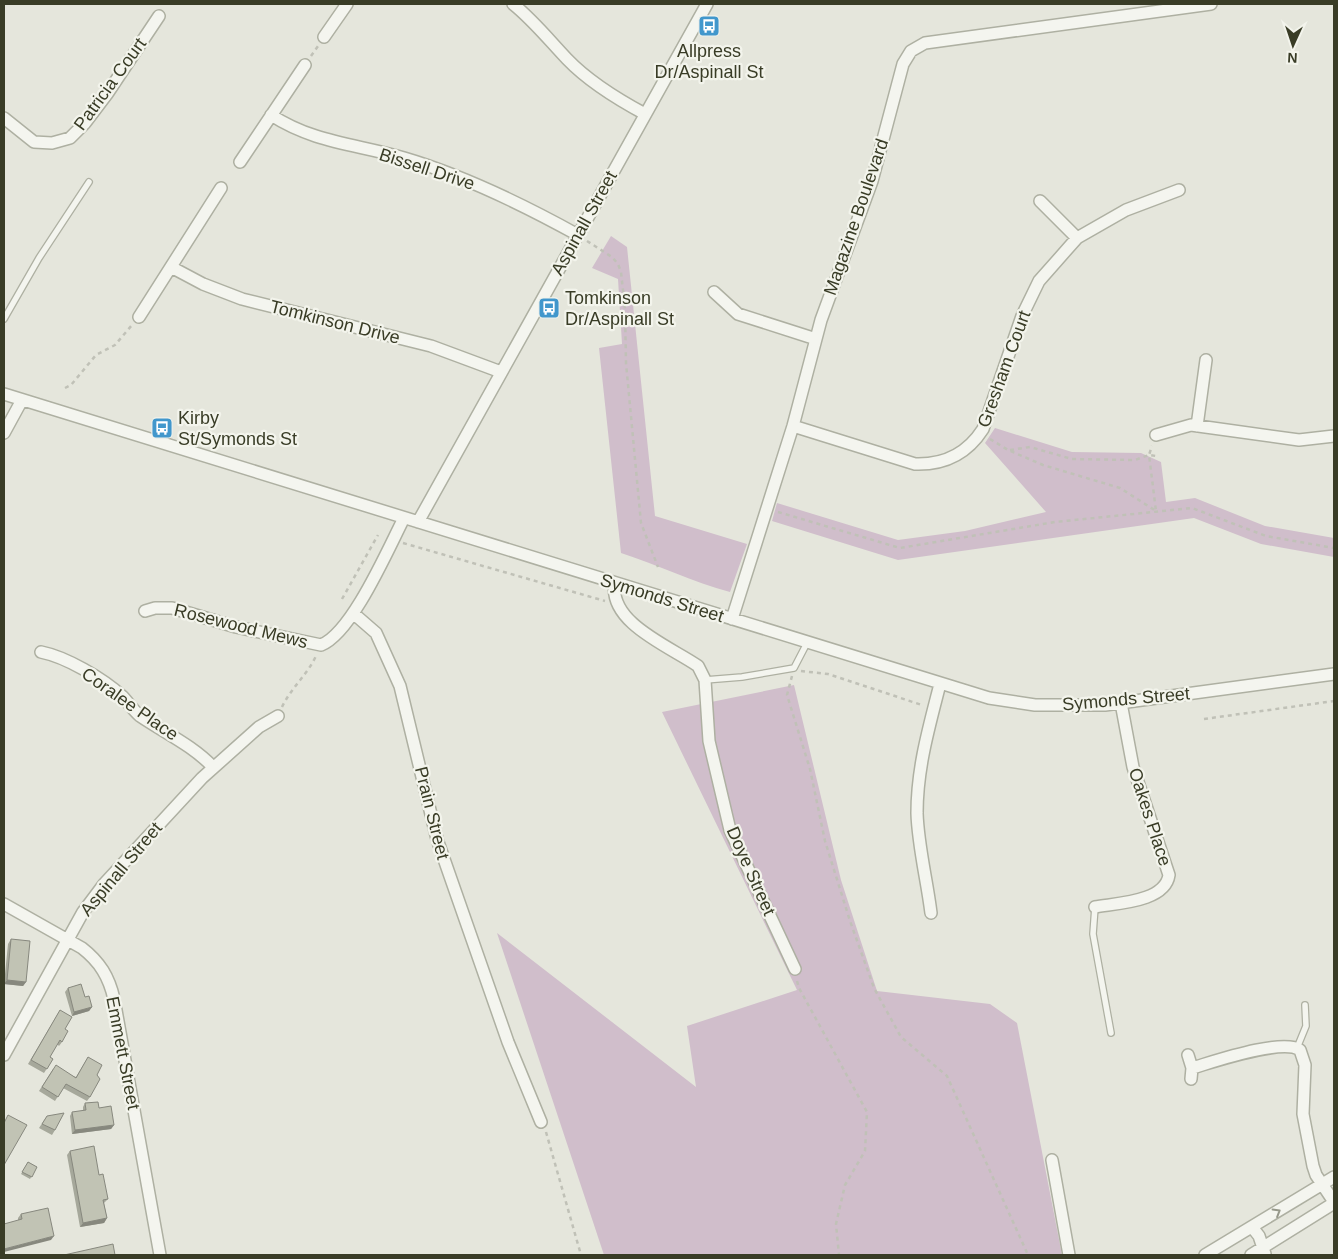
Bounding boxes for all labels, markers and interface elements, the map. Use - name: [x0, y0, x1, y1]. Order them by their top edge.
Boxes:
- bus stop icon: Allpress Dr/Aspinall St: [697, 14, 721, 38]
- north arrow: [1268, 20, 1318, 70]
- street label: Patricia Court: [70, 34, 150, 134]
- place label: Allpress Dr/Aspinall St: [654, 41, 764, 82]
- text: N: [1287, 50, 1298, 66]
- street label: Magazine Boulevard: [820, 136, 892, 298]
- street label: Bissell Drive: [377, 144, 477, 194]
- street label: Aspinall Street: [547, 167, 621, 279]
- place label: Tomkinson Dr/Aspinall St: [565, 288, 674, 329]
- street label: Tomkinson Drive: [268, 296, 402, 348]
- bus stop icon: Tomkinson Dr/Aspinall St: [537, 296, 561, 320]
- street label: Gresham Court: [974, 308, 1034, 430]
- place label: Kirby St/Symonds St: [178, 408, 297, 449]
- bus stop icon: Kirby St/Symonds St: [150, 416, 174, 440]
- street label: Symonds Street: [598, 570, 726, 626]
- street label: Rosewood Mews: [172, 600, 310, 652]
- street label: Coralee Place: [78, 663, 182, 745]
- street label: Symonds Street: [1061, 683, 1191, 715]
- street label: Prain Street: [411, 764, 453, 862]
- street label: Oakes Place: [1125, 765, 1175, 869]
- street label: Aspinall Street: [76, 818, 166, 920]
- street label: Doye Street: [723, 824, 779, 918]
- street label: Emmett Street: [102, 995, 144, 1111]
- one-way arrow: [1272, 1208, 1281, 1218]

